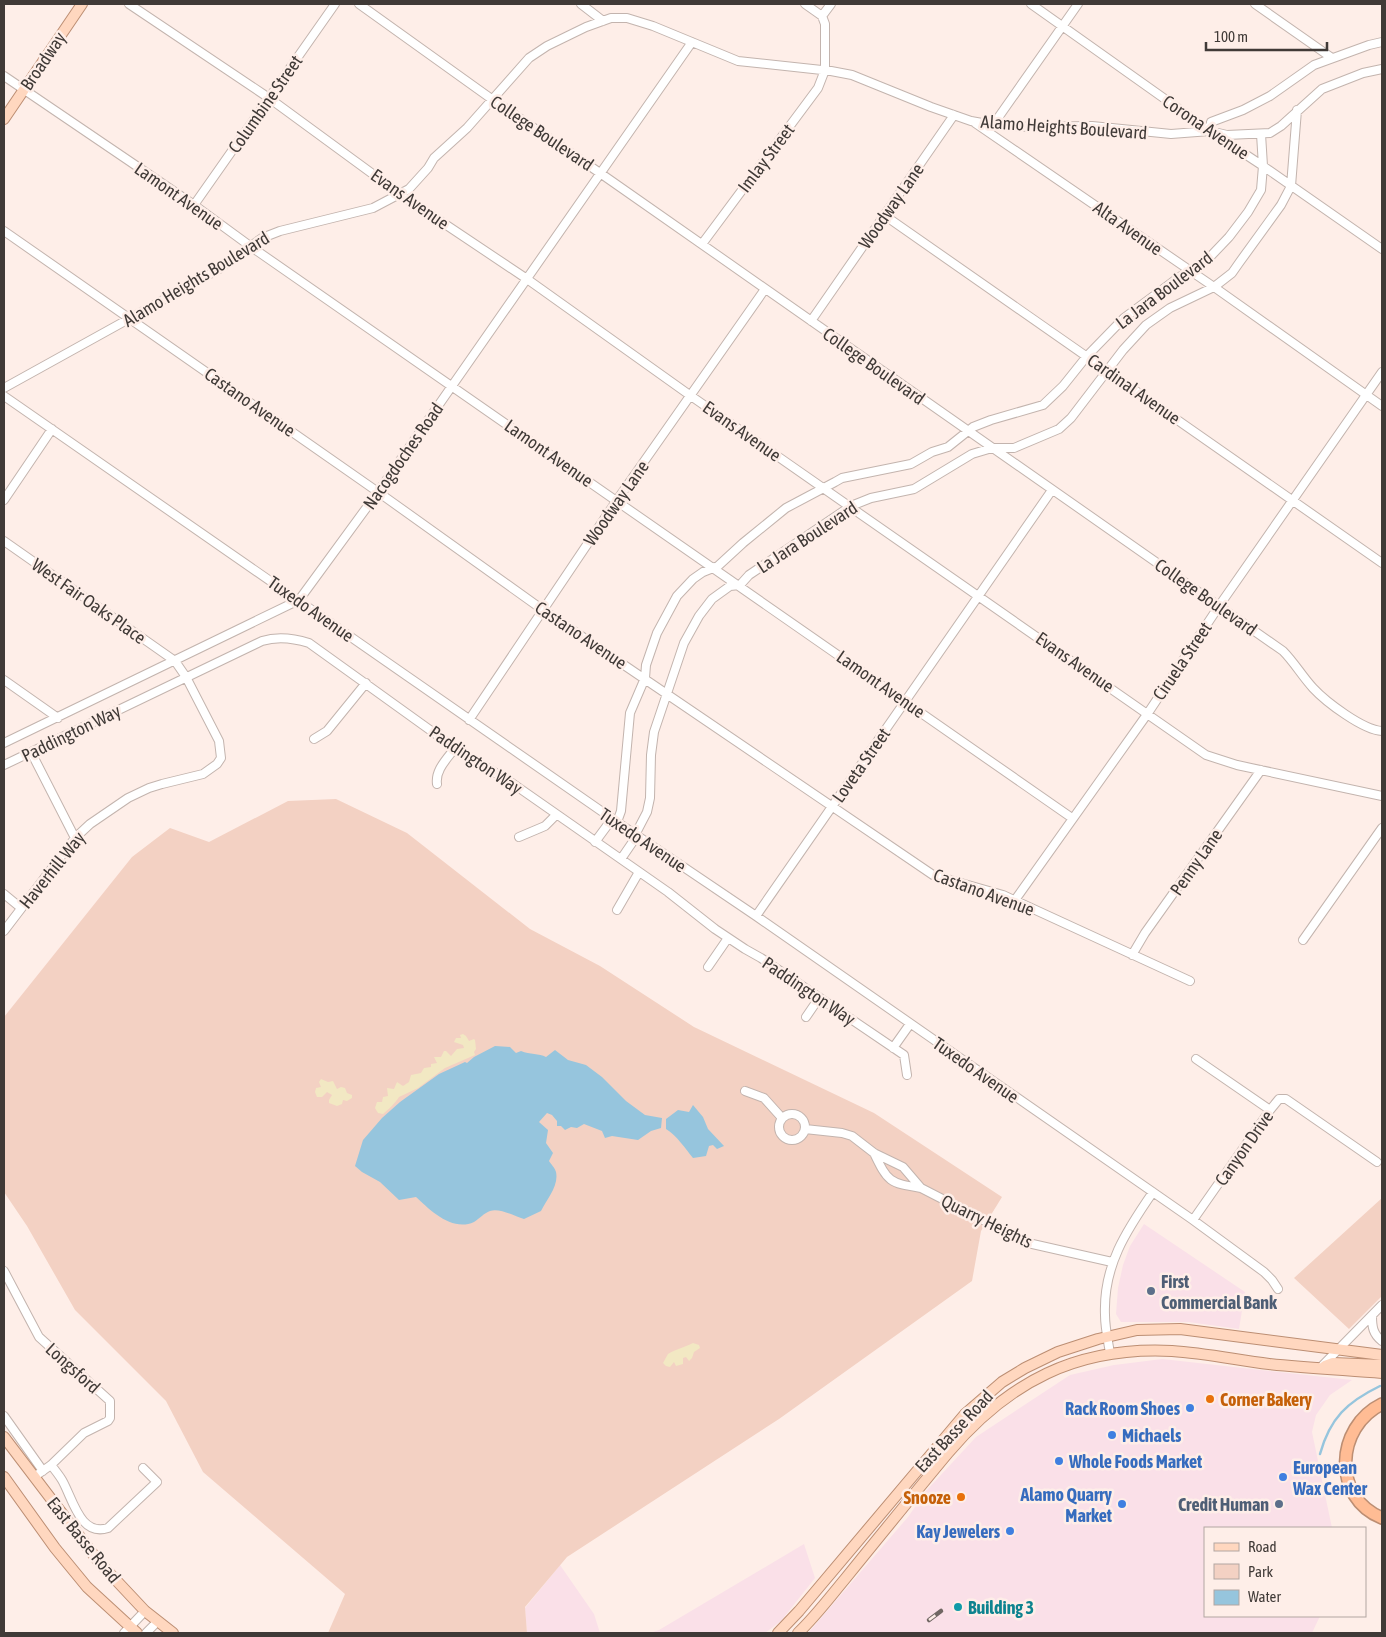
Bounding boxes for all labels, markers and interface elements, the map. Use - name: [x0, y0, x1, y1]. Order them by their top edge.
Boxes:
- scale bar: [1206, 20, 1327, 52]
- street label: Broadway: [16, 28, 70, 94]
- text: 100 m: [1214, 28, 1248, 45]
- street label: Columbine Street: [224, 51, 306, 157]
- street label: Corona Avenue: [1159, 90, 1253, 164]
- street label: College Boulevard: [486, 91, 598, 175]
- street label: Alamo Heights Boulevard: [980, 111, 1148, 143]
- street label: Imlay Street: [734, 120, 798, 196]
- street label: Lamont Avenue: [131, 158, 227, 234]
- street label: Woodway Lane: [854, 159, 928, 253]
- street label: Evans Avenue: [367, 164, 453, 234]
- street label: Alta Avenue: [1089, 197, 1167, 259]
- street label: Alamo Heights Boulevard: [119, 227, 273, 331]
- street label: La Jara Boulevard: [1112, 247, 1216, 333]
- street label: College Boulevard: [819, 323, 929, 409]
- street label: Cardinal Avenue: [1083, 349, 1185, 429]
- street label: Castano Avenue: [201, 363, 299, 441]
- street label: Evans Avenue: [699, 396, 785, 466]
- street label: Nacogdoches Road: [358, 399, 448, 513]
- street label: Lamont Avenue: [501, 415, 597, 491]
- street label: Woodway Lane: [579, 456, 653, 550]
- street label: La Jara Boulevard: [753, 497, 861, 577]
- street label: West Fair Oaks Place: [28, 554, 150, 648]
- street label: College Boulevard: [1151, 554, 1261, 640]
- street label: Tuxedo Avenue: [264, 572, 358, 646]
- street label: Castano Avenue: [531, 597, 631, 673]
- street label: Ciruela Street: [1148, 618, 1216, 704]
- street label: Evans Avenue: [1032, 627, 1118, 697]
- street label: Lamont Avenue: [833, 646, 929, 722]
- street label: Paddington Way: [18, 700, 124, 766]
- street label: Paddington Way: [426, 721, 526, 799]
- street label: Loveta Street: [828, 724, 894, 806]
- street label: Tuxedo Avenue: [596, 803, 690, 877]
- street label: Penny Lane: [1165, 825, 1227, 899]
- street label: Haverhill Way: [15, 827, 89, 913]
- street label: Castano Avenue: [931, 864, 1037, 920]
- street label: Paddington Way: [759, 952, 859, 1030]
- street label: Tuxedo Avenue: [929, 1033, 1023, 1107]
- street label: Canyon Drive: [1210, 1106, 1278, 1190]
- street label: Quarry Heights: [938, 1190, 1036, 1252]
- place label: First Commercial Bank: [1161, 1271, 1278, 1313]
- marker: First Commercial Bank: [1145, 1285, 1157, 1297]
- street label: Longsford: [42, 1338, 104, 1398]
- street label: East Basse Road: [911, 1386, 997, 1476]
- place label: Corner Bakery: [1220, 1389, 1312, 1410]
- marker: Corner Bakery: [1204, 1393, 1216, 1405]
- place label: Rack Room Shoes: [1065, 1398, 1181, 1419]
- marker: Rack Room Shoes: [1184, 1402, 1196, 1414]
- place label: Michaels: [1122, 1425, 1182, 1446]
- marker: Michaels: [1106, 1429, 1118, 1441]
- place label: Whole Foods Market: [1068, 1451, 1203, 1472]
- marker: Whole Foods Market: [1053, 1455, 1065, 1467]
- place label: European Wax Center: [1292, 1457, 1368, 1499]
- marker: European Wax Center: [1277, 1471, 1289, 1483]
- place label: Alamo Quarry Market: [1020, 1484, 1113, 1526]
- place label: Snooze: [903, 1487, 951, 1508]
- marker: Snooze: [955, 1491, 967, 1503]
- street label: East Basse Road: [43, 1493, 125, 1587]
- place label: Credit Human: [1178, 1494, 1269, 1515]
- marker: Alamo Quarry Market: [1116, 1498, 1128, 1510]
- marker: Credit Human: [1273, 1498, 1285, 1510]
- place label: Kay Jewelers: [916, 1521, 1001, 1542]
- marker: Kay Jewelers: [1004, 1525, 1016, 1537]
- legend: [1204, 1527, 1366, 1617]
- text: Road: [1248, 1538, 1277, 1555]
- text: Park: [1248, 1563, 1273, 1580]
- text: Water: [1248, 1588, 1281, 1605]
- place label: Building 3: [968, 1597, 1034, 1618]
- marker: Building 3: [952, 1601, 964, 1613]

